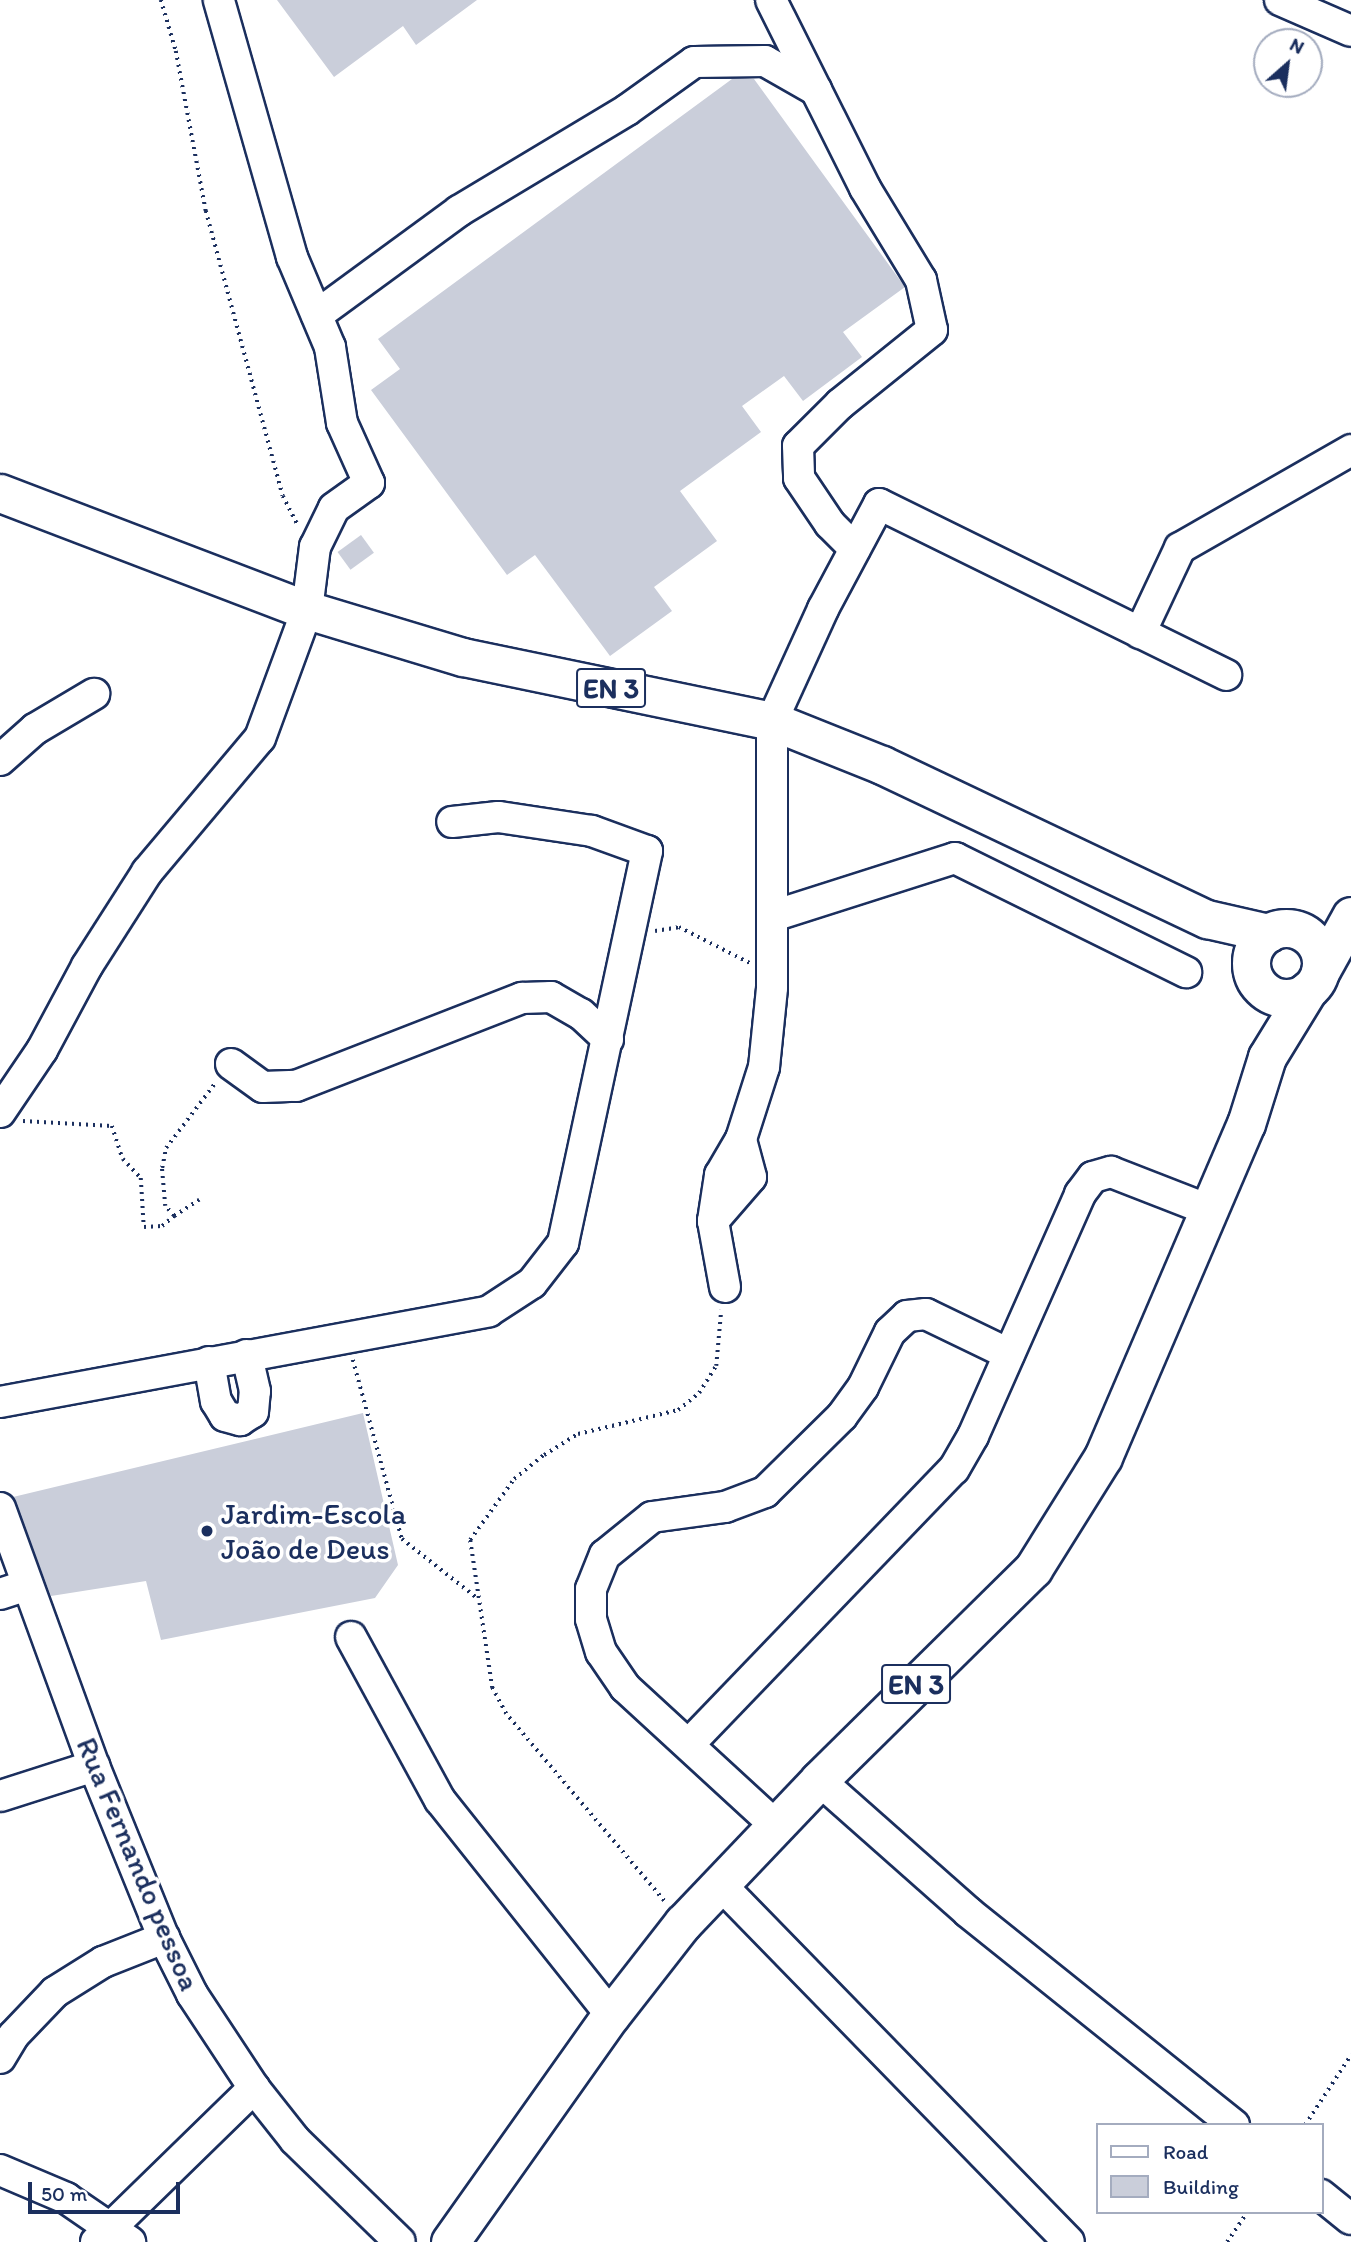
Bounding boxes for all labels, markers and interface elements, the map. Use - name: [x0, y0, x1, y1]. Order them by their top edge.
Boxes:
- north arrow: [1253, 28, 1323, 98]
- text: N: [1286, 33, 1308, 59]
- road number: EN 3: [576, 664, 646, 712]
- place label: Jardim-Escola João de Deus: [221, 1496, 406, 1566]
- marker: Jardim-Escola João de Deus: [199, 1523, 215, 1539]
- road number: EN 3: [881, 1660, 951, 1708]
- street label: Rua Fernando pessoa: [68, 1732, 208, 1996]
- legend: [1096, 2123, 1323, 2214]
- text: Road: [1163, 2139, 1208, 2164]
- scale bar: [32, 2168, 184, 2212]
- text: Building: [1163, 2174, 1239, 2199]
- text: 50 m: [41, 2181, 87, 2206]

